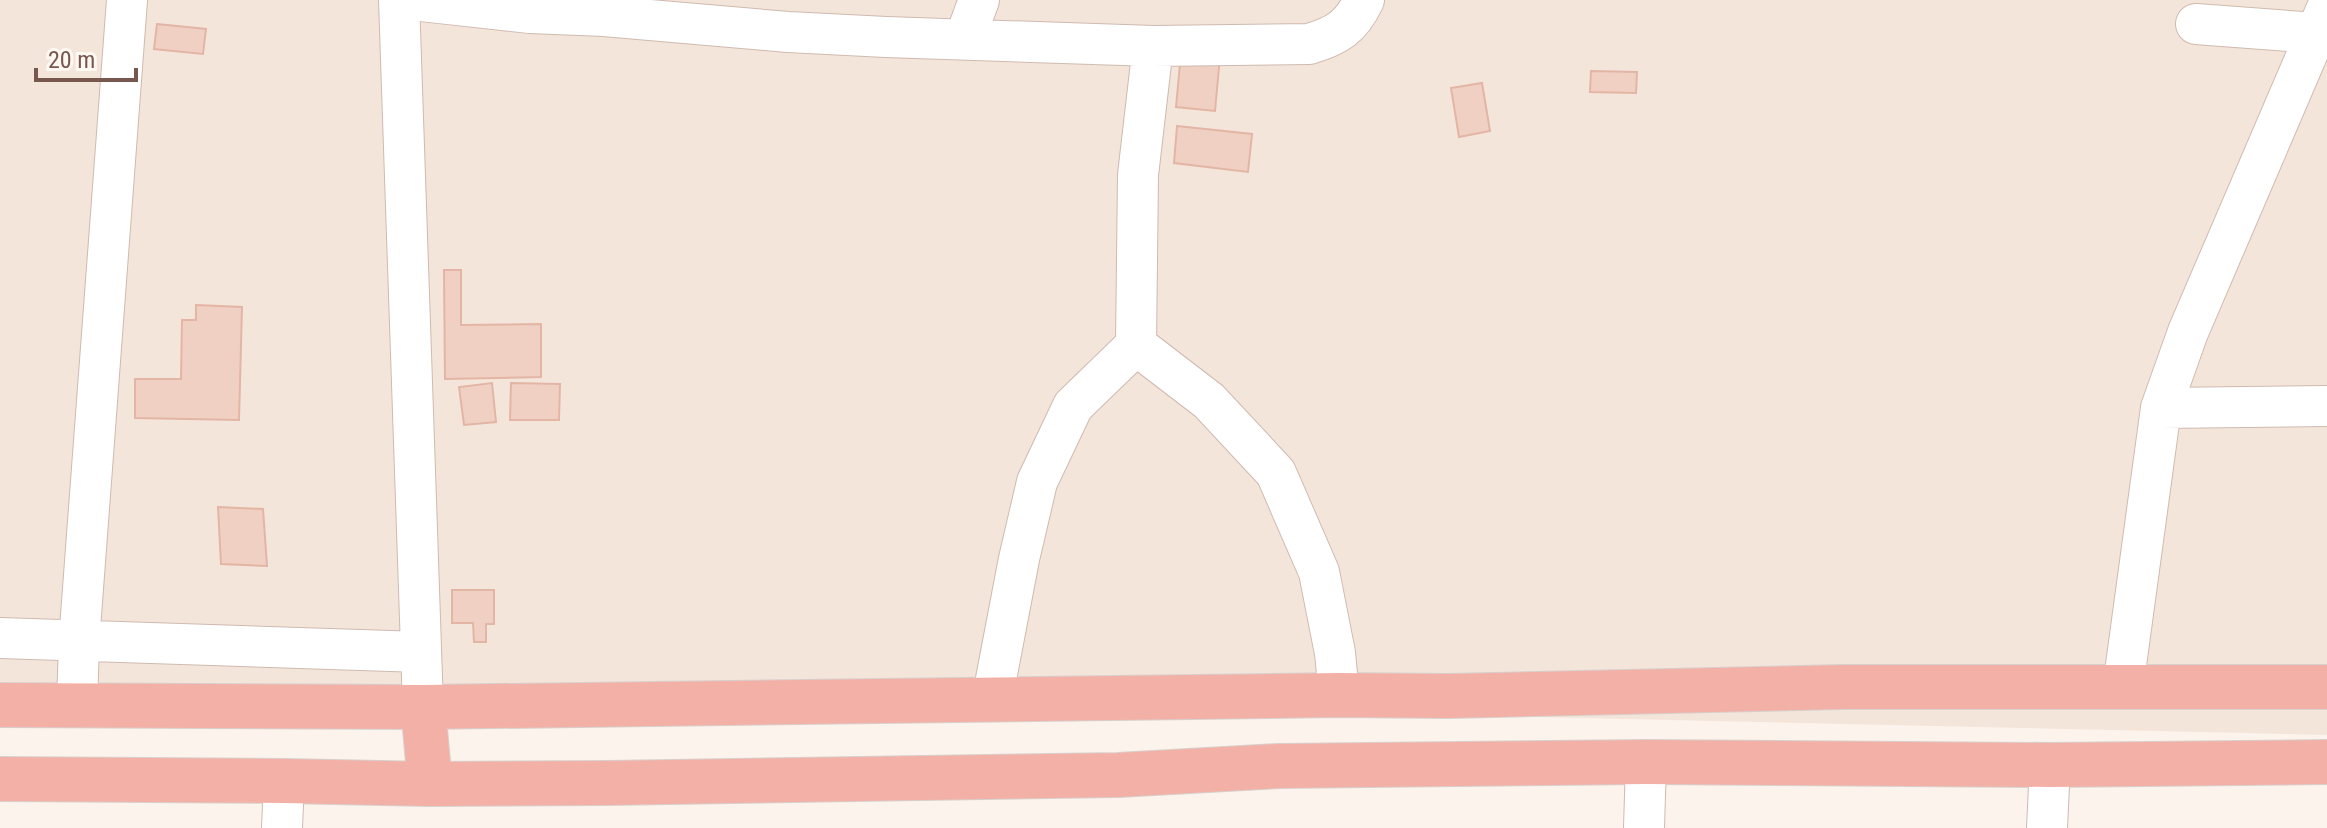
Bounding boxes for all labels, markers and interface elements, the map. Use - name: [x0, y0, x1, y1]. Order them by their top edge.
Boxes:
- scale bar: [36, 32, 136, 82]
- text: 20 m: [48, 46, 95, 74]

